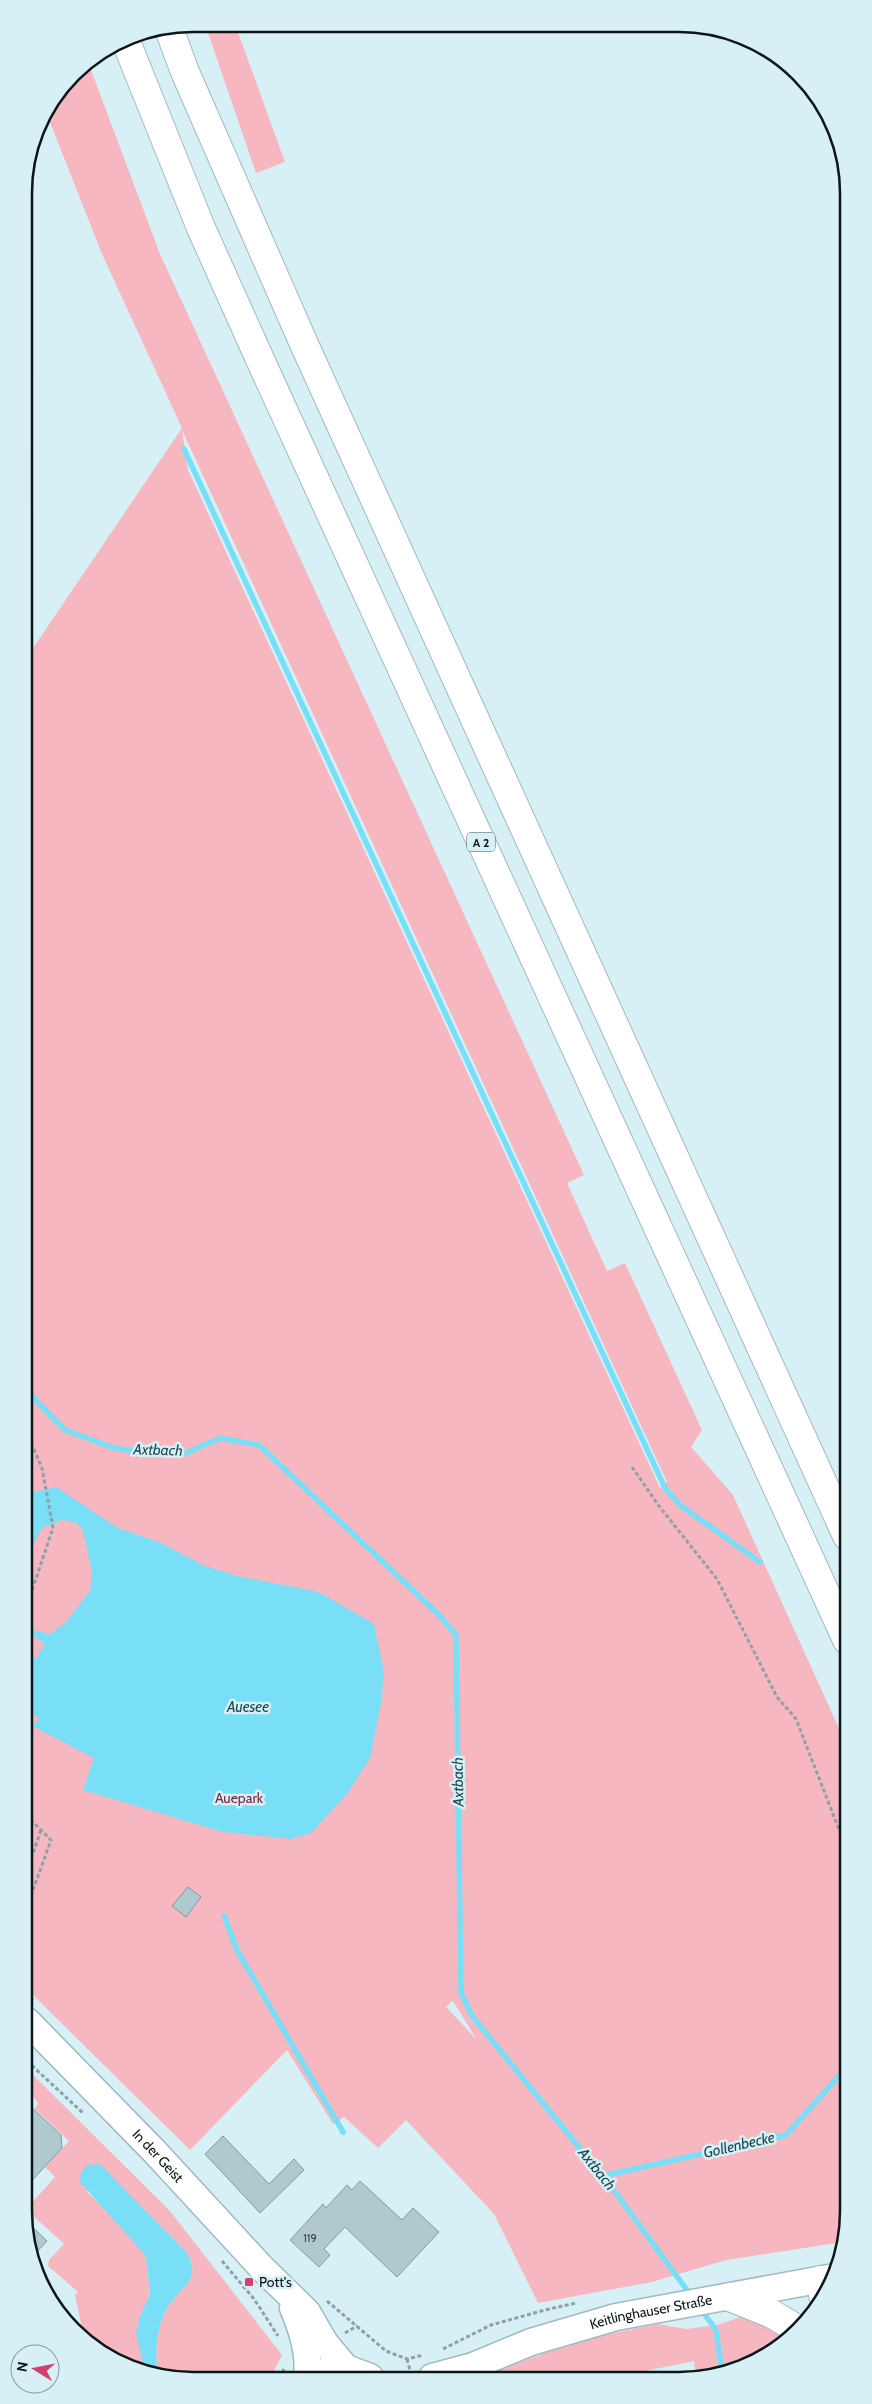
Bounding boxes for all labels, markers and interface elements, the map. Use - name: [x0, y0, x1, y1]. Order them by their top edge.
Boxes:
- road number: A 2: [467, 832, 495, 852]
- water label: Axtbach: [132, 1440, 183, 1460]
- water label: Auesee: [226, 1698, 269, 1716]
- water label: Axtbach: [449, 1757, 467, 1808]
- park label: Auepark: [215, 1789, 264, 1807]
- street label: In der Geist: [129, 2125, 188, 2186]
- water label: Gollenbecke: [702, 2128, 776, 2162]
- water label: Axtbach: [574, 2143, 620, 2194]
- house number: 119: [303, 2231, 317, 2245]
- place label: Pott's: [259, 2273, 292, 2291]
- marker: Pott's: [243, 2276, 255, 2288]
- street label: Keitlinghauser Straße: [587, 2291, 713, 2333]
- north arrow: [10, 2344, 60, 2394]
- text: N: [12, 2360, 32, 2373]

